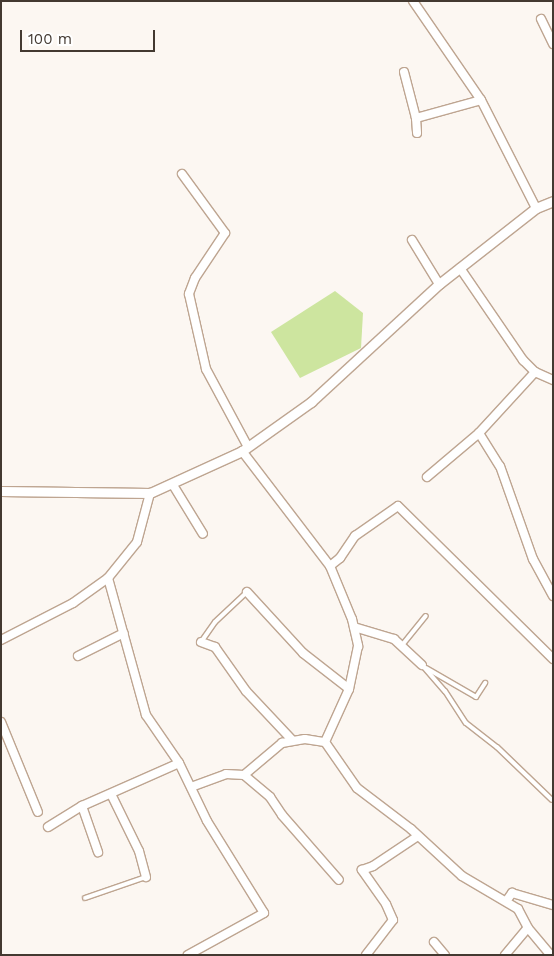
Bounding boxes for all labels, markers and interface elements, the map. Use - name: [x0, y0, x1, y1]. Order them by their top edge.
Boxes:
- scale bar: [22, 20, 158, 52]
- text: 100 m: [28, 30, 72, 48]

